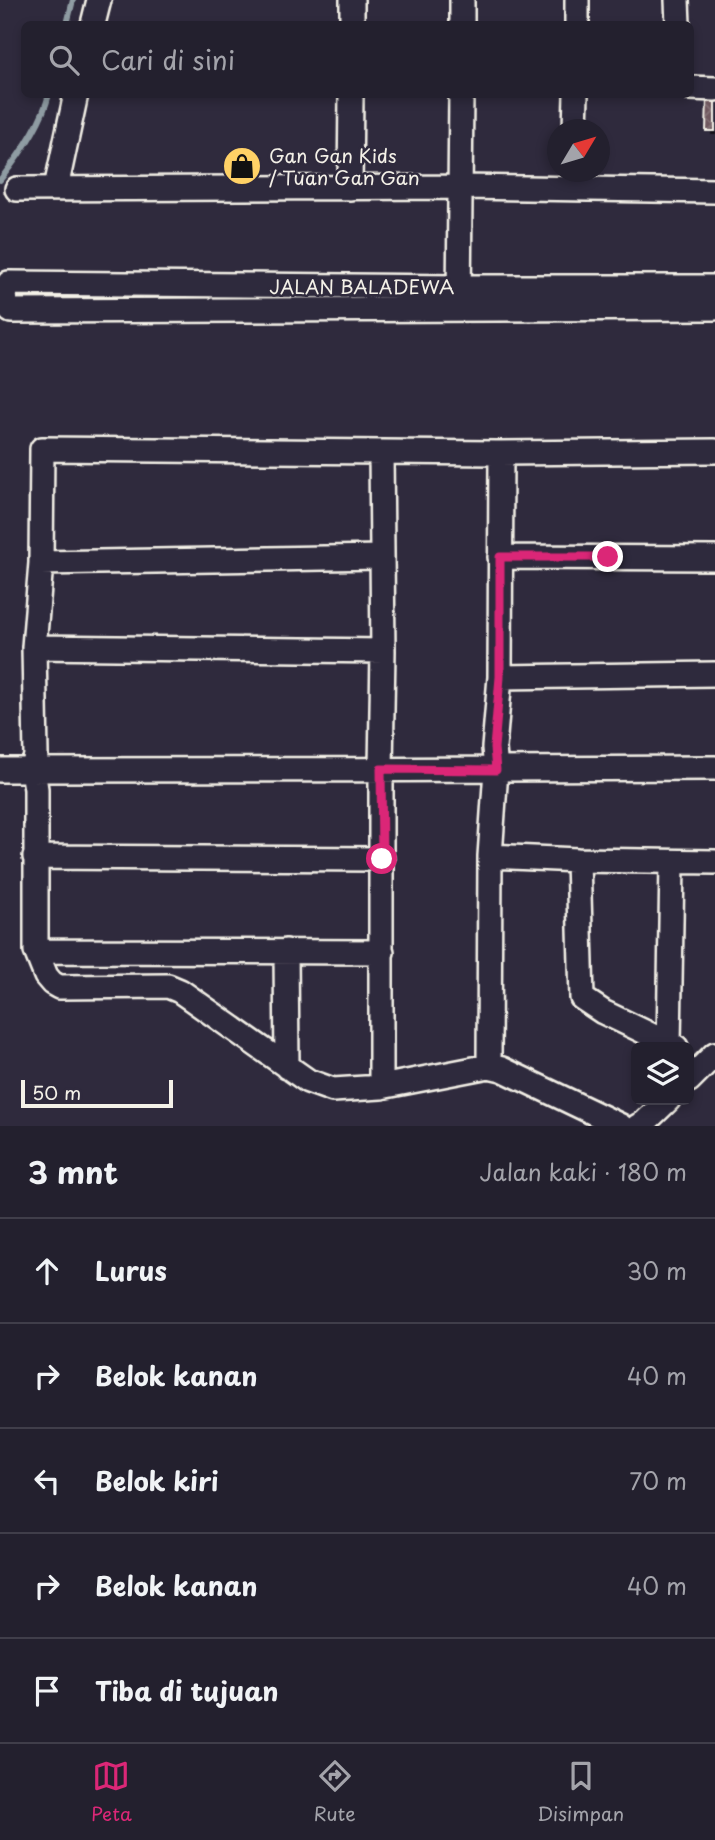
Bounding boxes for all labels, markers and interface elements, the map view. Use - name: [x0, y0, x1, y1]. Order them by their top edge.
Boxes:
- search box: [21, 21, 694, 98]
- text: Cari di sini: [101, 40, 235, 79]
- icon: search: [45, 41, 83, 79]
- north arrow: [547, 119, 610, 182]
- place label: Gan Gan Kids / Tuan Gan Gan: [269, 141, 420, 191]
- shop icon: Gan Gan Kids / Tuan Gan Gan: [221, 145, 263, 187]
- street label: JALAN BALADEWA: [269, 272, 455, 300]
- route end: [592, 541, 623, 572]
- route start: [366, 843, 397, 874]
- map controls: [631, 1042, 694, 1105]
- button: layers: [631, 1042, 694, 1105]
- scale bar: [21, 1077, 173, 1109]
- text: 50 m: [32, 1078, 81, 1106]
- text: 3 mnt: [28, 1149, 118, 1194]
- text: Jalan kaki · 180 m: [479, 1154, 687, 1189]
- text: Lurus: [95, 1251, 167, 1290]
- icon: ahead: [28, 1252, 66, 1290]
- text: 30 m: [626, 1253, 687, 1288]
- text: Belok kanan: [95, 1356, 257, 1395]
- icon: right: [28, 1357, 66, 1395]
- text: 40 m: [627, 1358, 687, 1393]
- text: Belok kiri: [95, 1461, 218, 1500]
- icon: left: [28, 1462, 66, 1500]
- text: 70 m: [629, 1463, 687, 1498]
- text: Belok kanan: [95, 1566, 257, 1605]
- icon: right: [28, 1567, 66, 1605]
- text: 40 m: [627, 1568, 687, 1603]
- text: Tiba di tujuan: [95, 1671, 279, 1710]
- icon: arrive: [28, 1672, 66, 1710]
- tab: Peta: [91, 1757, 132, 1827]
- tab: Rute: [314, 1757, 356, 1827]
- tab: Disimpan: [537, 1757, 624, 1827]

